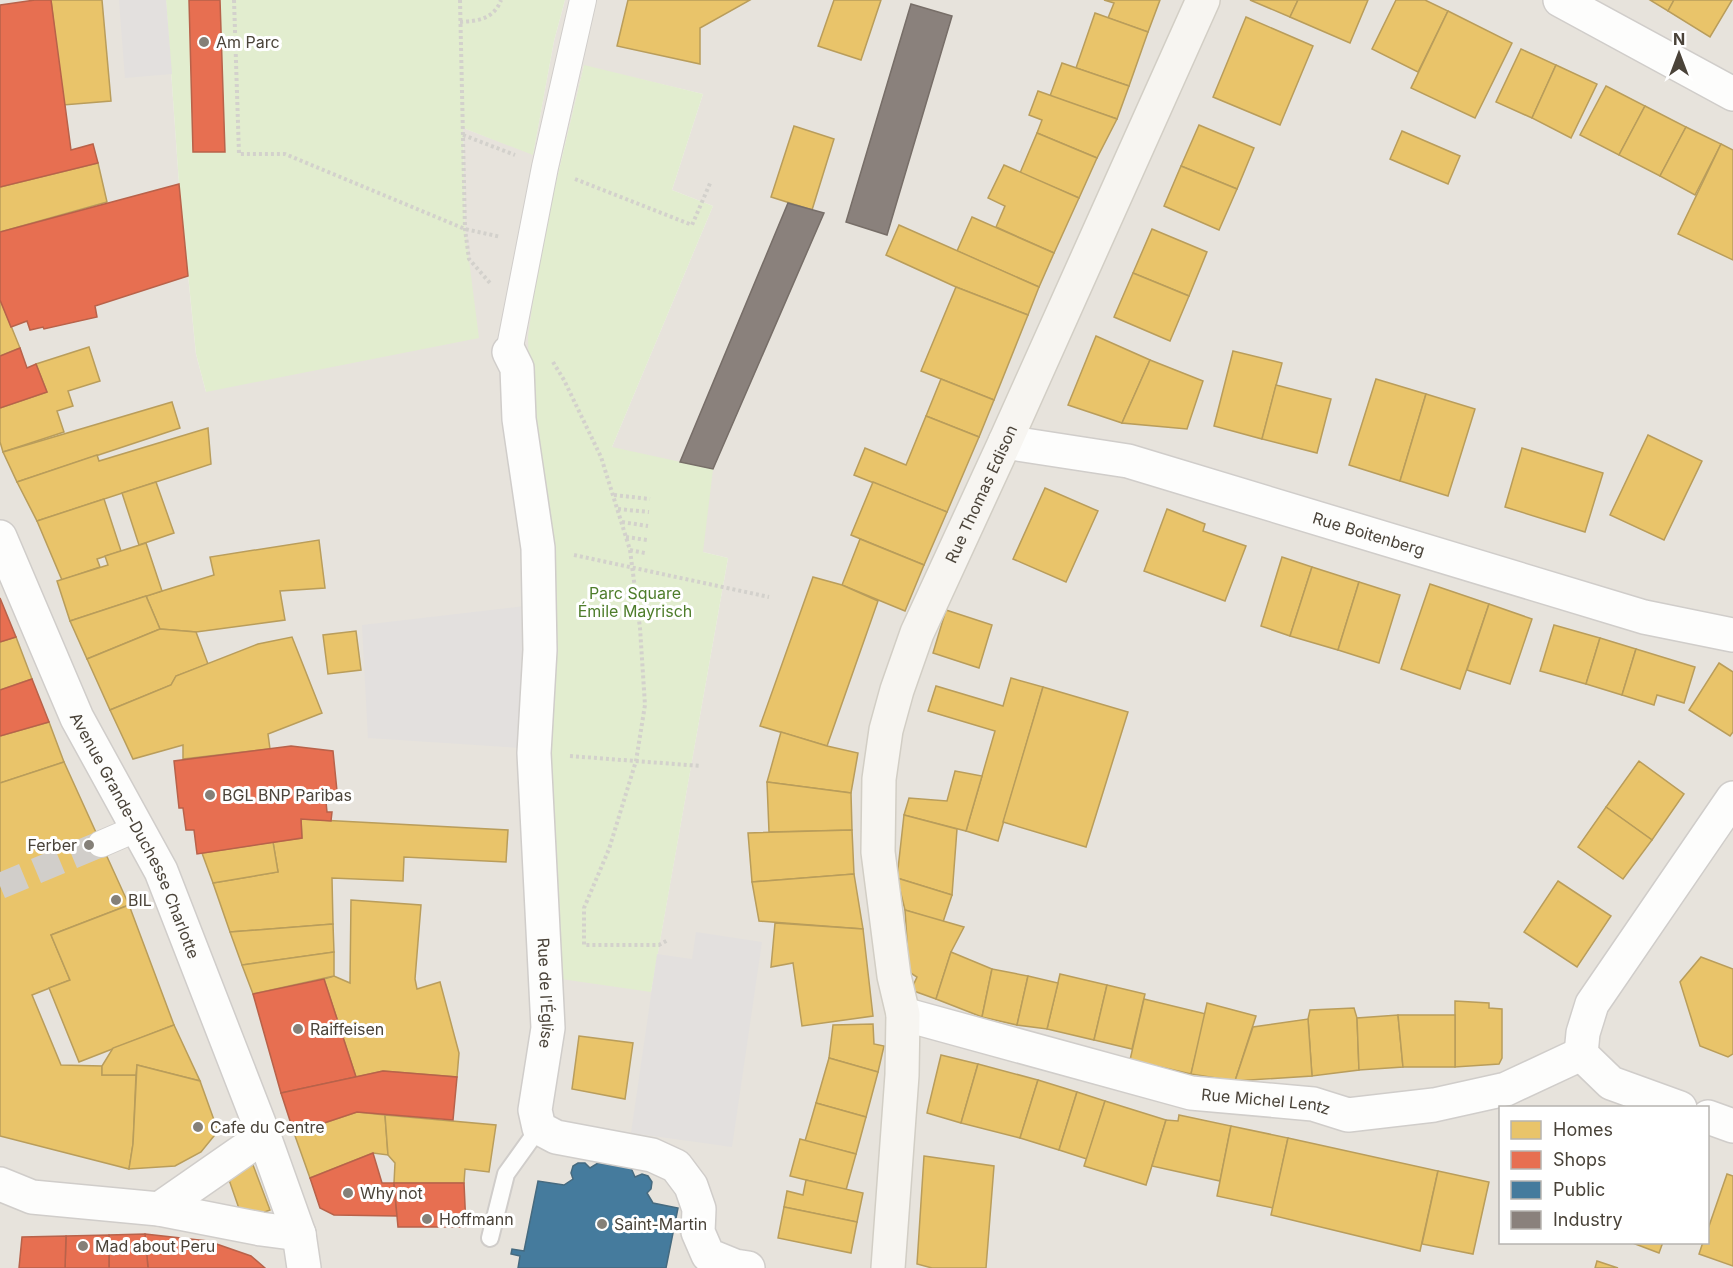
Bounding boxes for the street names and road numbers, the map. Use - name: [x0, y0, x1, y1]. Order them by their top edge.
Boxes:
- street label: Rue Thomas Edison: [941, 422, 1021, 566]
- street label: Rue Boitenberg: [1310, 507, 1427, 560]
- street label: Avenue Grande-Duchesse Charlotte: [66, 709, 204, 961]
- street label: Rue de l'Église: [533, 937, 558, 1050]
- street label: Rue Michel Lentz: [1200, 1084, 1333, 1119]

